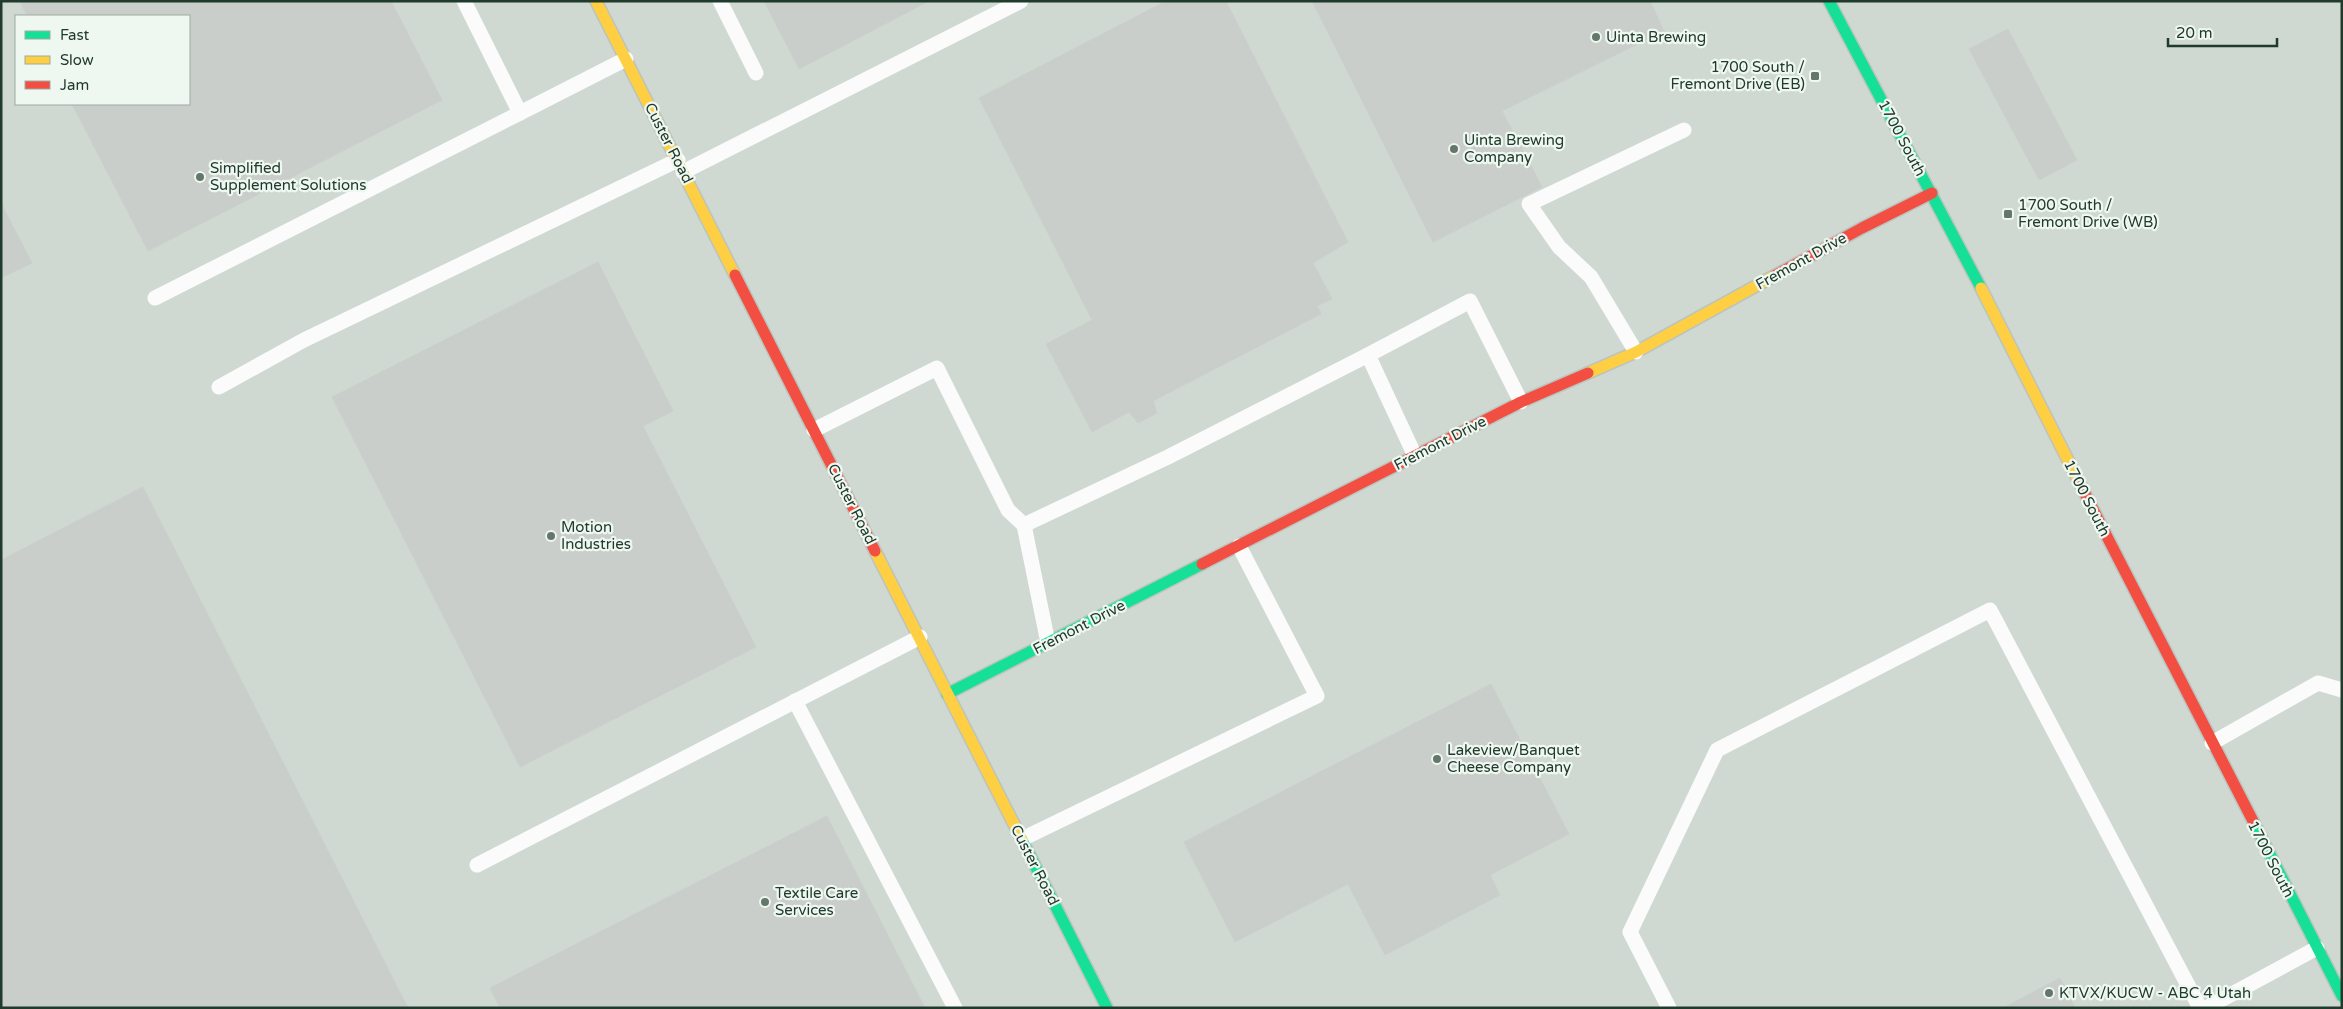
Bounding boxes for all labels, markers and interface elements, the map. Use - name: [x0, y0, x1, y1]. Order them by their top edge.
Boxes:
- legend: [15, 15, 190, 105]
- scale bar: [2168, 15, 2277, 47]
- text: 20 m: [2176, 24, 2213, 42]
- text: Fast: [60, 26, 90, 44]
- place label: Uinta Brewing: [1606, 28, 1706, 46]
- marker: Uinta Brewing: [1590, 31, 1602, 43]
- text: Slow: [60, 51, 94, 69]
- place label: 1700 South / Fremont Drive (EB): [1671, 58, 1805, 93]
- marker: 1700 South / Fremont Drive (EB): [1809, 70, 1821, 82]
- text: Jam: [60, 76, 89, 94]
- street label: 1700 South: [1874, 97, 1930, 179]
- street label: Custer Road: [641, 100, 697, 186]
- place label: Uinta Brewing Company: [1464, 131, 1564, 166]
- marker: Uinta Brewing Company: [1448, 143, 1460, 155]
- place label: Simplified Supplement Solutions: [210, 159, 366, 194]
- marker: Simplified Supplement Solutions: [194, 171, 206, 183]
- place label: 1700 South / Fremont Drive (WB): [2018, 196, 2158, 231]
- marker: 1700 South / Fremont Drive (WB): [2002, 208, 2014, 220]
- street label: Fremont Drive: [1752, 229, 1850, 293]
- street label: Fremont Drive: [1391, 412, 1489, 474]
- street label: 1700 South: [2060, 457, 2114, 539]
- street label: Custer Road: [824, 461, 880, 547]
- place label: Motion Industries: [561, 518, 631, 553]
- marker: Motion Industries: [545, 530, 557, 542]
- street label: Fremont Drive: [1030, 596, 1128, 658]
- place label: Lakeview/Banquet Cheese Company: [1447, 741, 1580, 776]
- marker: Lakeview/Banquet Cheese Company: [1431, 753, 1443, 765]
- street label: 1700 South: [2244, 818, 2298, 900]
- street label: Custer Road: [1007, 822, 1063, 908]
- place label: Textile Care Services: [775, 884, 858, 919]
- marker: Textile Care Services: [759, 896, 771, 908]
- place label: KTVX/KUCW - ABC 4 Utah: [2059, 984, 2251, 1002]
- marker: KTVX/KUCW - ABC 4 Utah: [2043, 987, 2055, 999]

